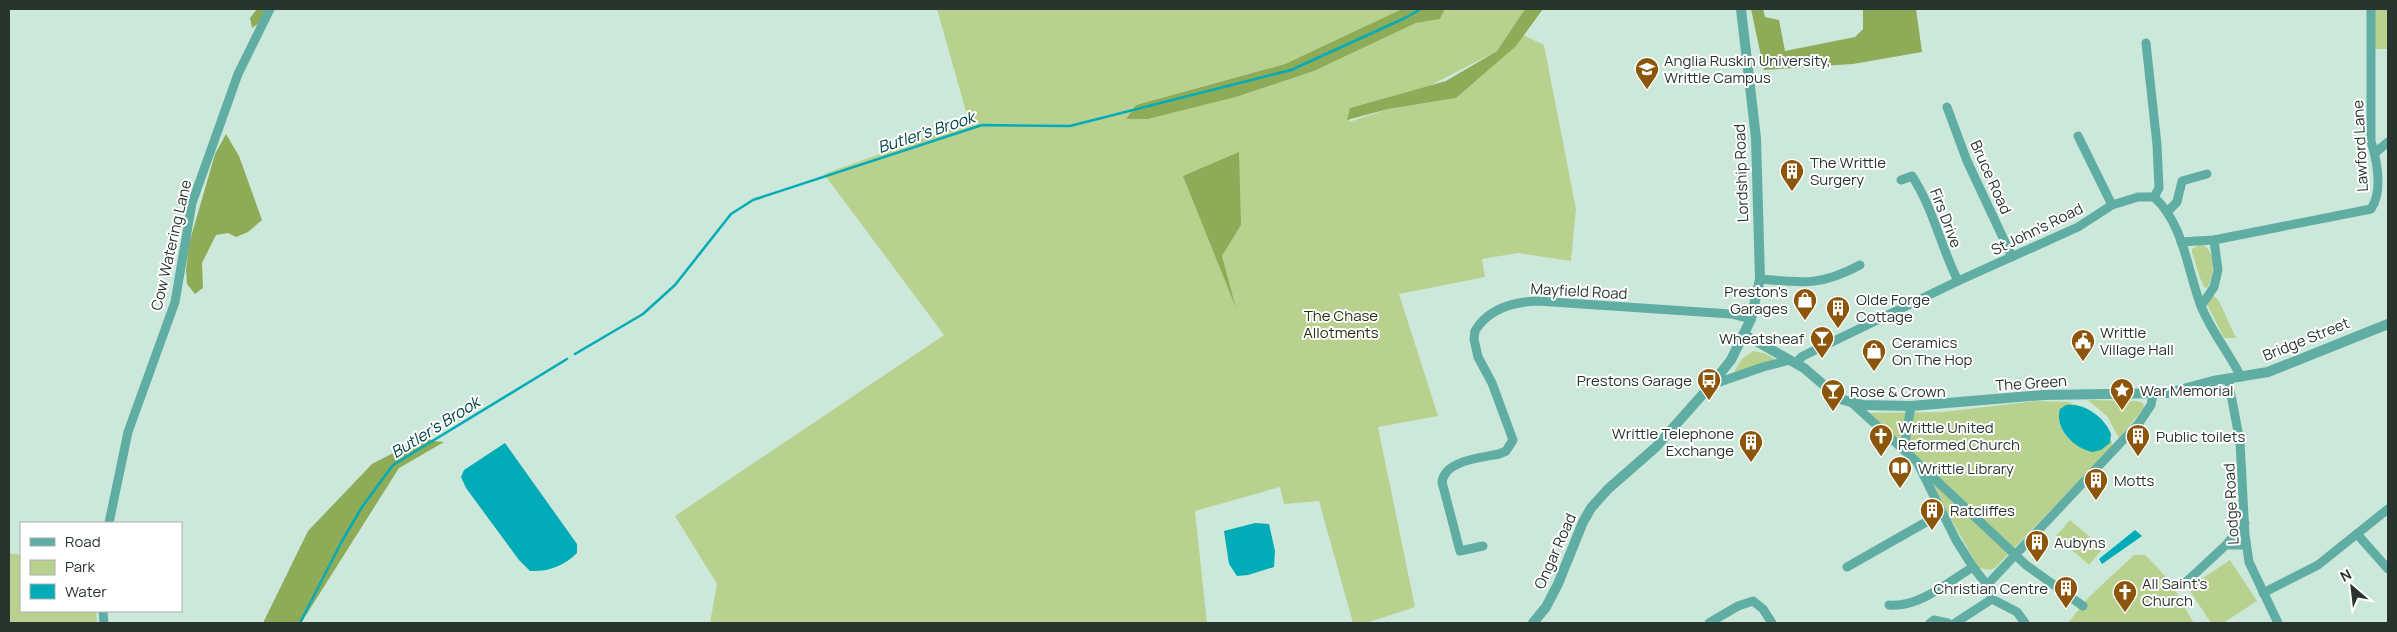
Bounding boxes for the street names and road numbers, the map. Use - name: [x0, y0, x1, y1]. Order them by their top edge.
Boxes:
- street label: Lawford Lane: [2347, 99, 2373, 192]
- street label: Lordship Road: [1729, 123, 1753, 223]
- street label: Bruce Road: [1965, 137, 2017, 217]
- street label: Cow Watering Lane: [146, 177, 196, 312]
- street label: Firs Drive: [1925, 185, 1967, 251]
- street label: St John's Road: [1988, 198, 2086, 260]
- street label: Mayfield Road: [1530, 278, 1628, 304]
- street label: Bridge Street: [2260, 312, 2352, 366]
- street label: The Green: [1995, 370, 2068, 396]
- street label: Lodge Road: [2218, 463, 2244, 545]
- street label: Ongar Road: [1529, 510, 1581, 592]

